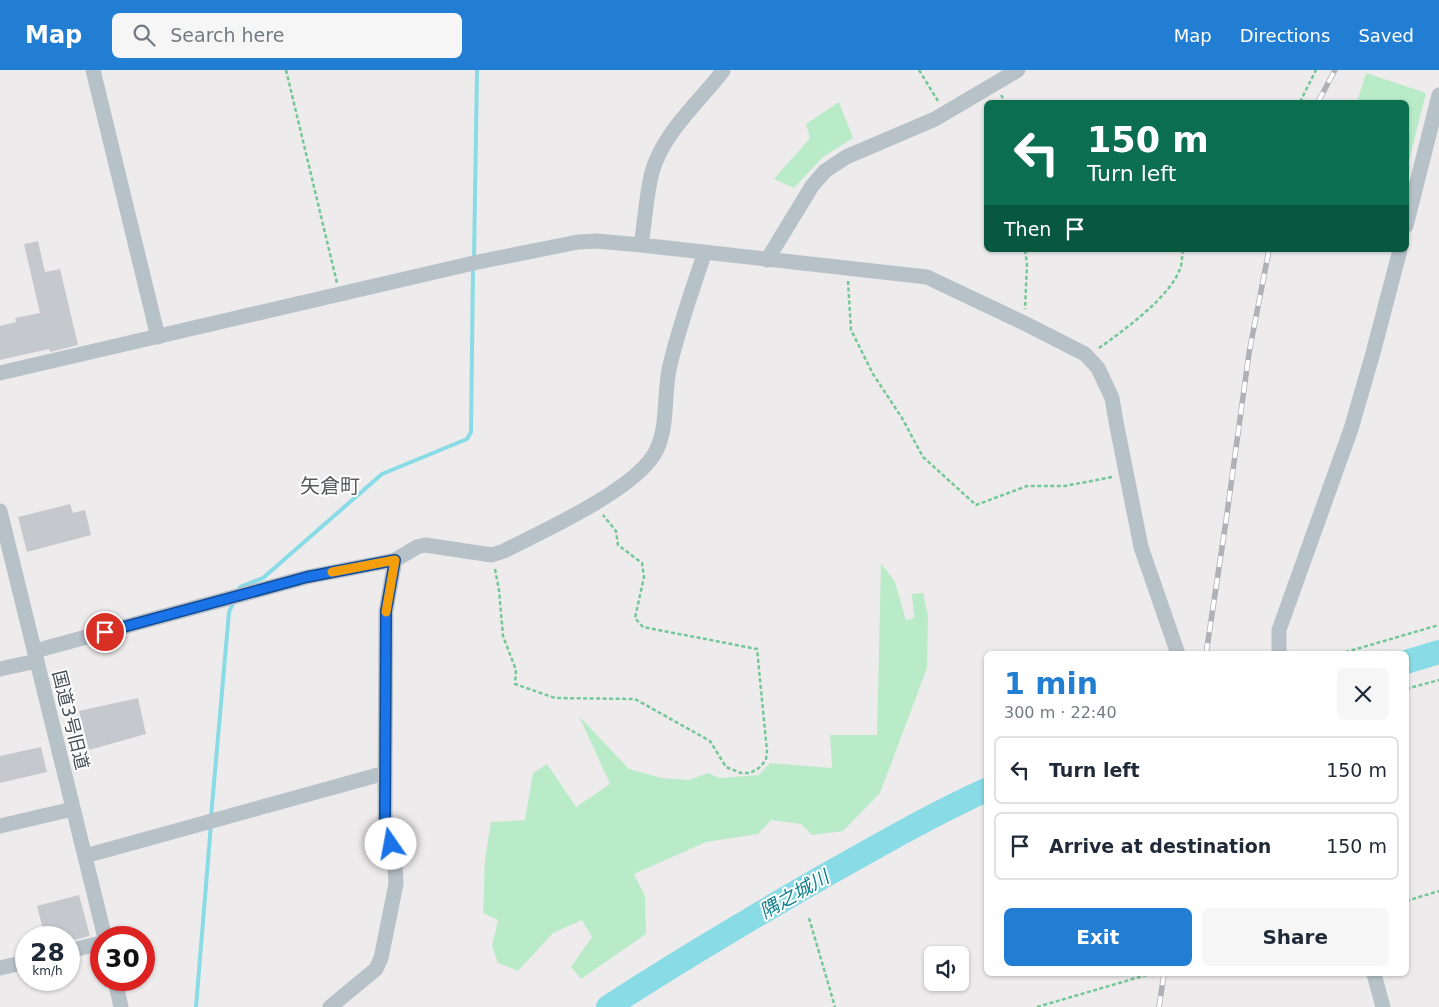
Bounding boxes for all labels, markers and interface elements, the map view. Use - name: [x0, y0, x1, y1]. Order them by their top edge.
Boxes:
- search box: [112, 13, 462, 58]
- text: Map: [25, 21, 82, 49]
- icon: search: [130, 21, 158, 49]
- text: Search here: [170, 24, 284, 46]
- text: Map: [1174, 25, 1212, 46]
- text: Directions: [1240, 25, 1330, 46]
- text: Saved: [1358, 25, 1414, 46]
- icon: left: [1004, 120, 1069, 185]
- text: 150 m: [1087, 120, 1209, 160]
- text: Turn left: [1087, 161, 1176, 186]
- icon: arrive: [1061, 215, 1089, 243]
- text: Then: [1004, 218, 1051, 240]
- district label: 矢倉町: [300, 474, 360, 498]
- pin: [84, 611, 126, 653]
- icon: arrive: [91, 618, 119, 646]
- text: 1 min: [1004, 666, 1098, 701]
- street label: 国道3号旧道: [49, 668, 93, 772]
- button: close: [1337, 668, 1389, 720]
- text: 300 m · 22:40: [1004, 703, 1117, 722]
- icon: left: [1006, 756, 1034, 784]
- text: Turn left: [1049, 759, 1140, 781]
- text: 150 m: [1326, 759, 1387, 781]
- position arrow: [364, 817, 416, 869]
- icon: arrive: [1006, 832, 1034, 860]
- text: Arrive at destination: [1049, 835, 1271, 857]
- text: 150 m: [1326, 835, 1387, 857]
- water label: 隅之城川: [756, 864, 834, 923]
- button: Exit: [1004, 908, 1192, 966]
- button: Share: [1202, 908, 1389, 966]
- speed limit sign: 30: [90, 926, 155, 991]
- text: 28: [30, 938, 65, 967]
- map controls: [924, 946, 969, 991]
- button: sound: [924, 946, 969, 991]
- text: km/h: [32, 964, 63, 978]

